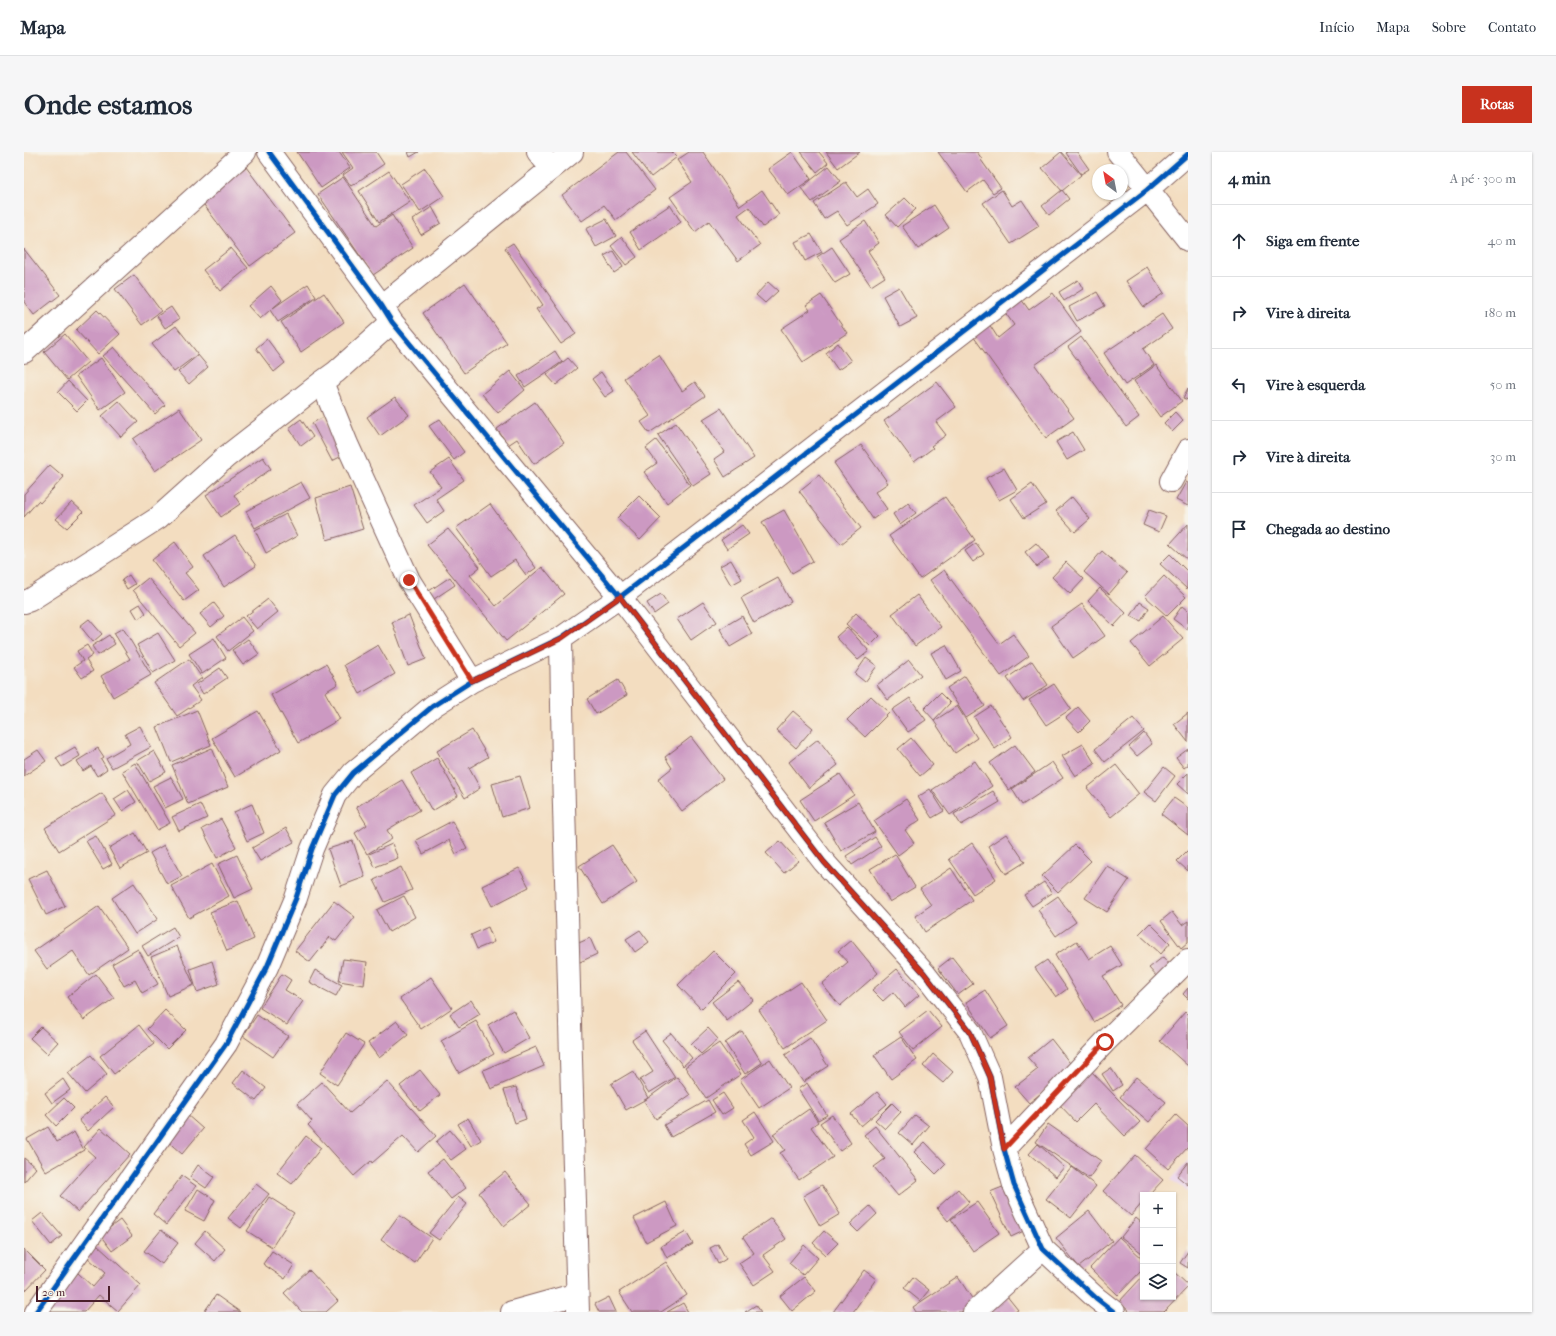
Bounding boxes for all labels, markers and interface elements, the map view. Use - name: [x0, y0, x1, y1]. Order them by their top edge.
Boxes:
- text: Mapa: [20, 17, 65, 39]
- text: Início: [1319, 19, 1354, 36]
- text: Mapa: [1376, 19, 1410, 36]
- text: Sobre: [1432, 19, 1466, 36]
- text: Contato: [1488, 19, 1536, 36]
- button: Rotas: [1462, 86, 1532, 123]
- text: Onde estamos: [24, 88, 192, 121]
- north arrow: [1092, 164, 1128, 200]
- text: 4 min: [1228, 168, 1271, 188]
- text: A pé · 300 m: [1450, 171, 1516, 186]
- icon: ahead: [1228, 230, 1250, 252]
- text: Siga em frente: [1266, 232, 1359, 250]
- text: 40 m: [1488, 233, 1516, 248]
- icon: right: [1228, 302, 1250, 324]
- text: Vire à direita: [1266, 304, 1350, 322]
- text: 180 m: [1484, 305, 1516, 320]
- icon: left: [1228, 374, 1250, 396]
- text: Vire à esquerda: [1266, 376, 1365, 394]
- text: 50 m: [1490, 377, 1516, 392]
- icon: right: [1228, 446, 1250, 468]
- text: Vire à direita: [1266, 448, 1350, 466]
- text: 30 m: [1490, 449, 1516, 464]
- icon: arrive: [1228, 518, 1250, 540]
- text: Chegada ao destino: [1266, 520, 1390, 538]
- route end: [400, 571, 418, 589]
- route start: [1096, 1033, 1114, 1051]
- map controls: [1140, 1192, 1176, 1300]
- button: +: [1140, 1192, 1176, 1228]
- button: −: [1140, 1228, 1176, 1264]
- button: layers: [1140, 1264, 1176, 1300]
- scale bar: [36, 1284, 110, 1303]
- text: 20 m: [42, 1286, 65, 1299]

